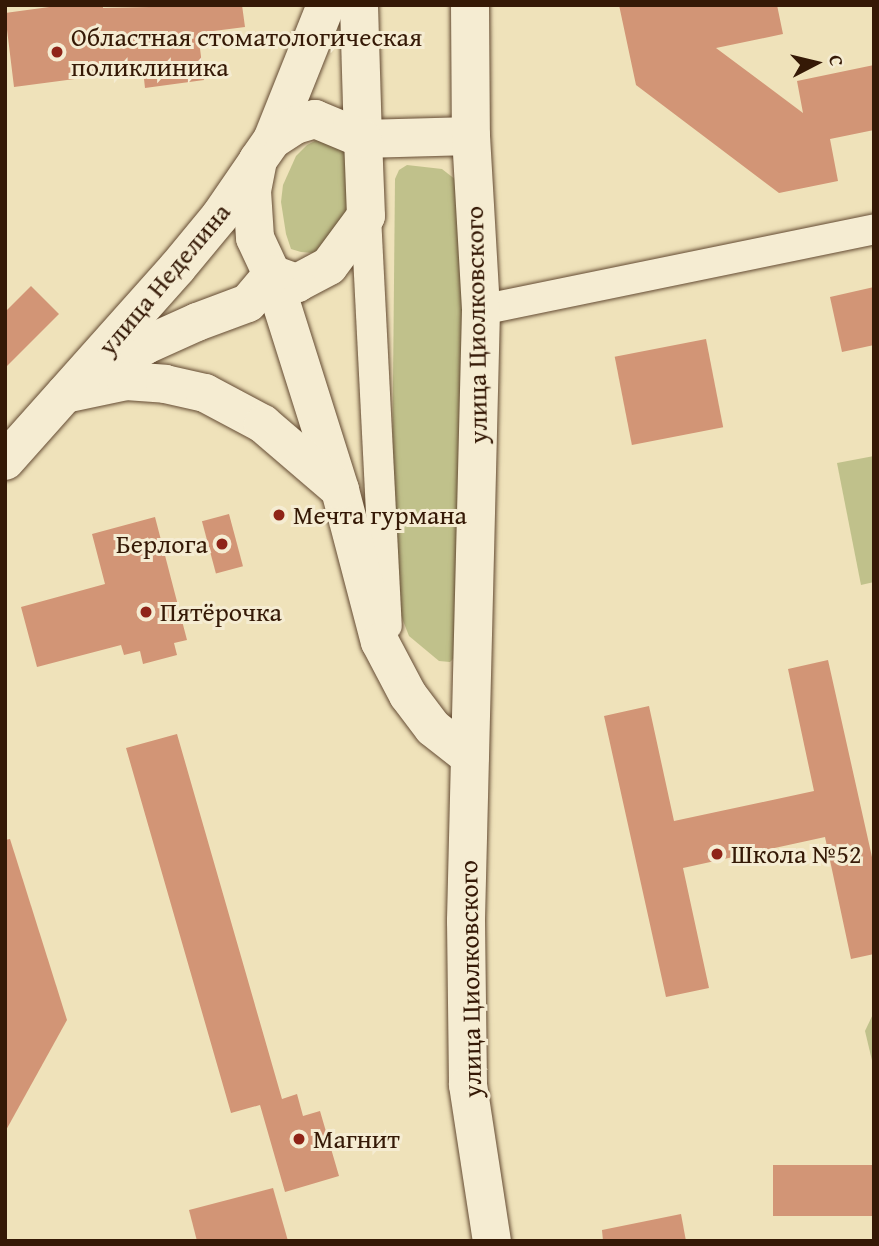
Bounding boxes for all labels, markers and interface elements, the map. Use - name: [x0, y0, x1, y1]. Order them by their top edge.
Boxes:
- place label: Областная стоматологическая поликлиника: [71, 21, 422, 82]
- north arrow: [781, 28, 851, 98]
- marker: Областная стоматологическая поликлиника: [49, 44, 65, 60]
- text: С: [822, 53, 851, 67]
- street label: улица Неделина: [91, 197, 237, 361]
- street label: улица Циолковского: [458, 206, 494, 444]
- place label: Мечта гурмана: [293, 499, 467, 531]
- marker: Мечта гурмана: [271, 507, 287, 523]
- place label: Берлога: [116, 528, 208, 560]
- marker: Берлога: [214, 536, 230, 552]
- place label: Пятёрочка: [160, 596, 282, 628]
- marker: Пятёрочка: [138, 604, 154, 620]
- place label: Школа №52: [731, 838, 862, 870]
- marker: Школа №52: [709, 846, 725, 862]
- street label: улица Циолковского: [452, 860, 488, 1098]
- place label: Магнит: [313, 1123, 400, 1155]
- marker: Магнит: [291, 1131, 307, 1147]

